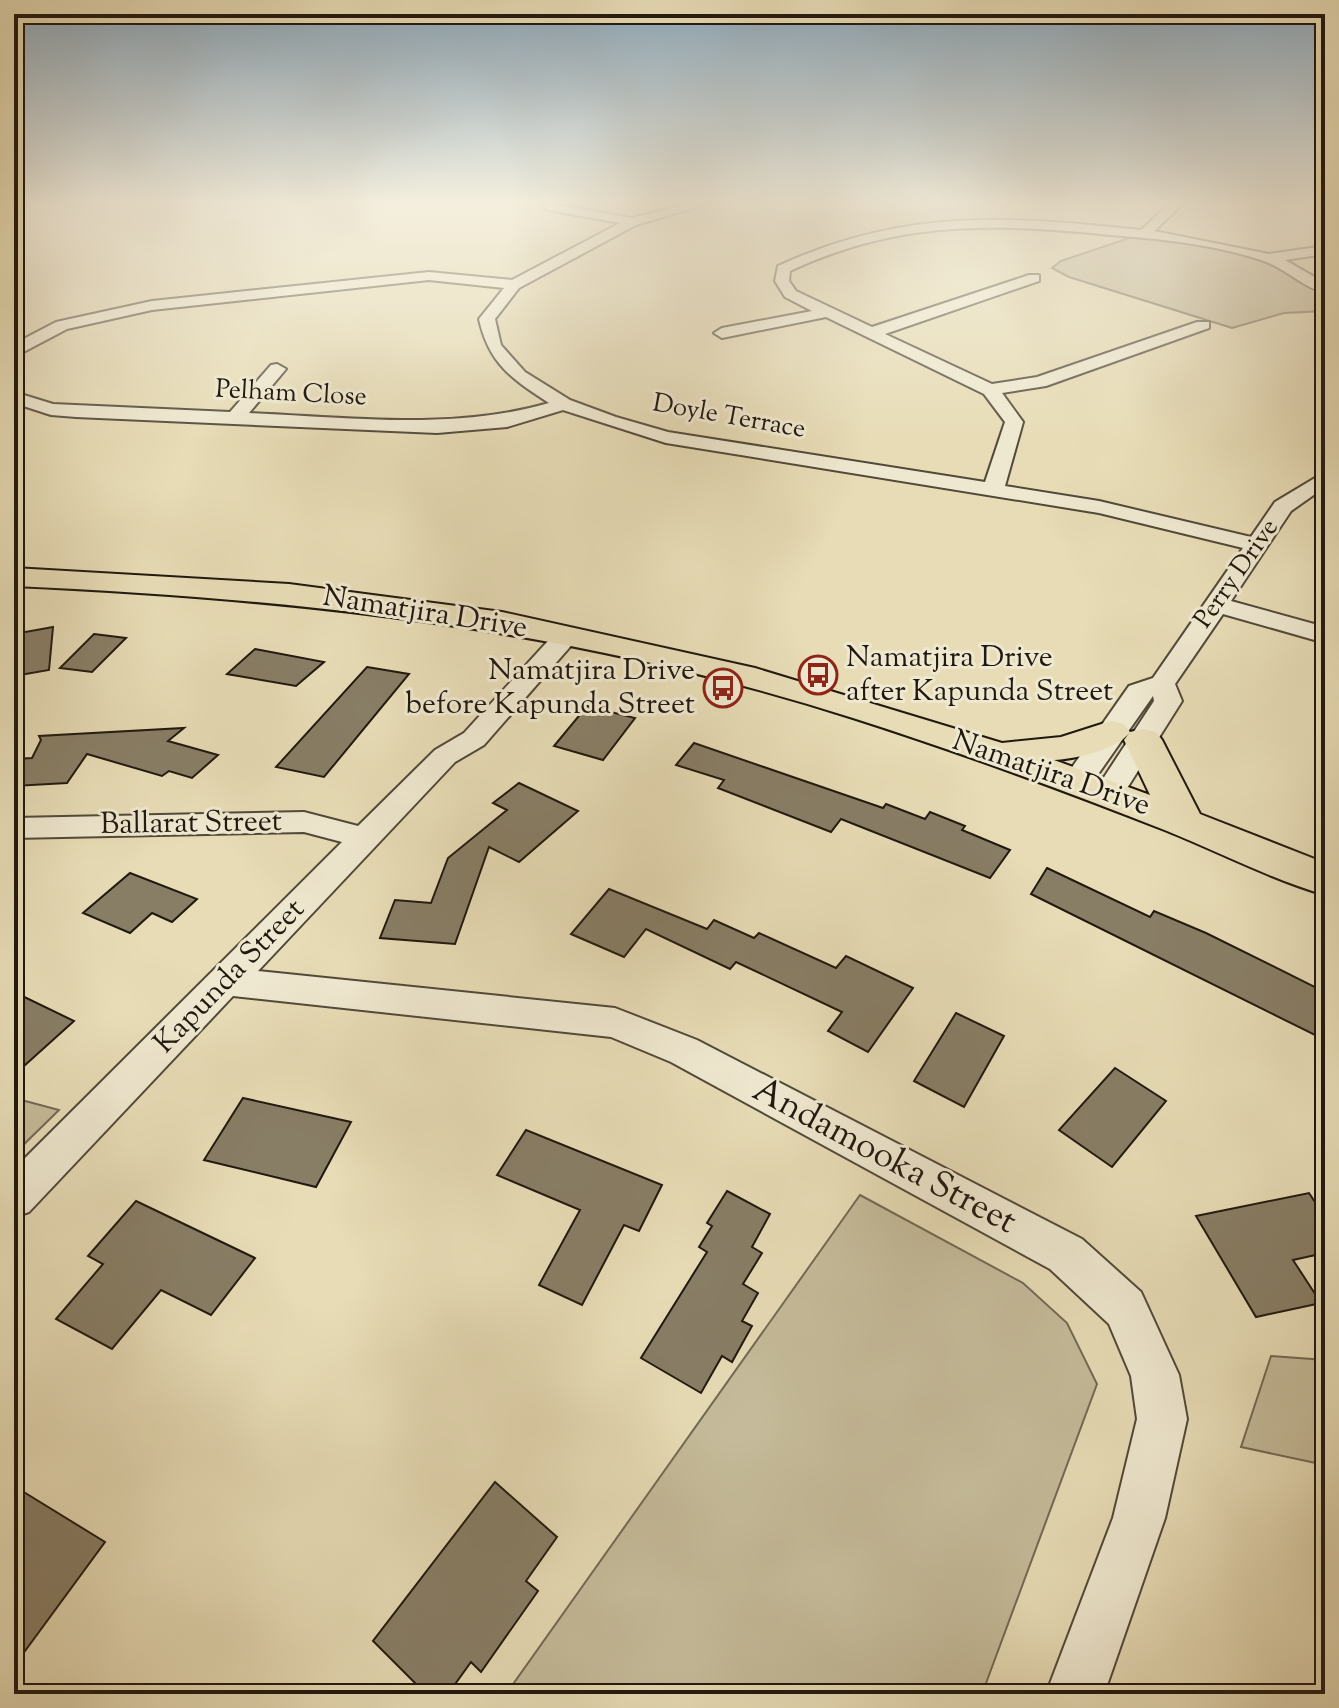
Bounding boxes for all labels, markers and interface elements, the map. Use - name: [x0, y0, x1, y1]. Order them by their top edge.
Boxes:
- street label: Pelham Close: [214, 372, 368, 416]
- street label: Doyle Terrace: [650, 385, 808, 449]
- street label: Perry Drive: [1186, 512, 1288, 636]
- street label: Namatjira Drive: [320, 576, 530, 650]
- place label: Namatjira Drive after Kapunda Street: [846, 637, 1113, 714]
- place label: Namatjira Drive before Kapunda Street: [406, 650, 695, 727]
- bus stop icon: Namatjira Drive after Kapunda Street: [797, 654, 839, 696]
- bus stop icon: Namatjira Drive before Kapunda Street: [702, 667, 744, 709]
- street label: Namatjira Drive: [946, 720, 1156, 828]
- street label: Ballarat Street: [100, 801, 282, 847]
- street label: Kapunda Street: [145, 890, 315, 1064]
- street label: Andamooka Street: [743, 1065, 1025, 1249]

